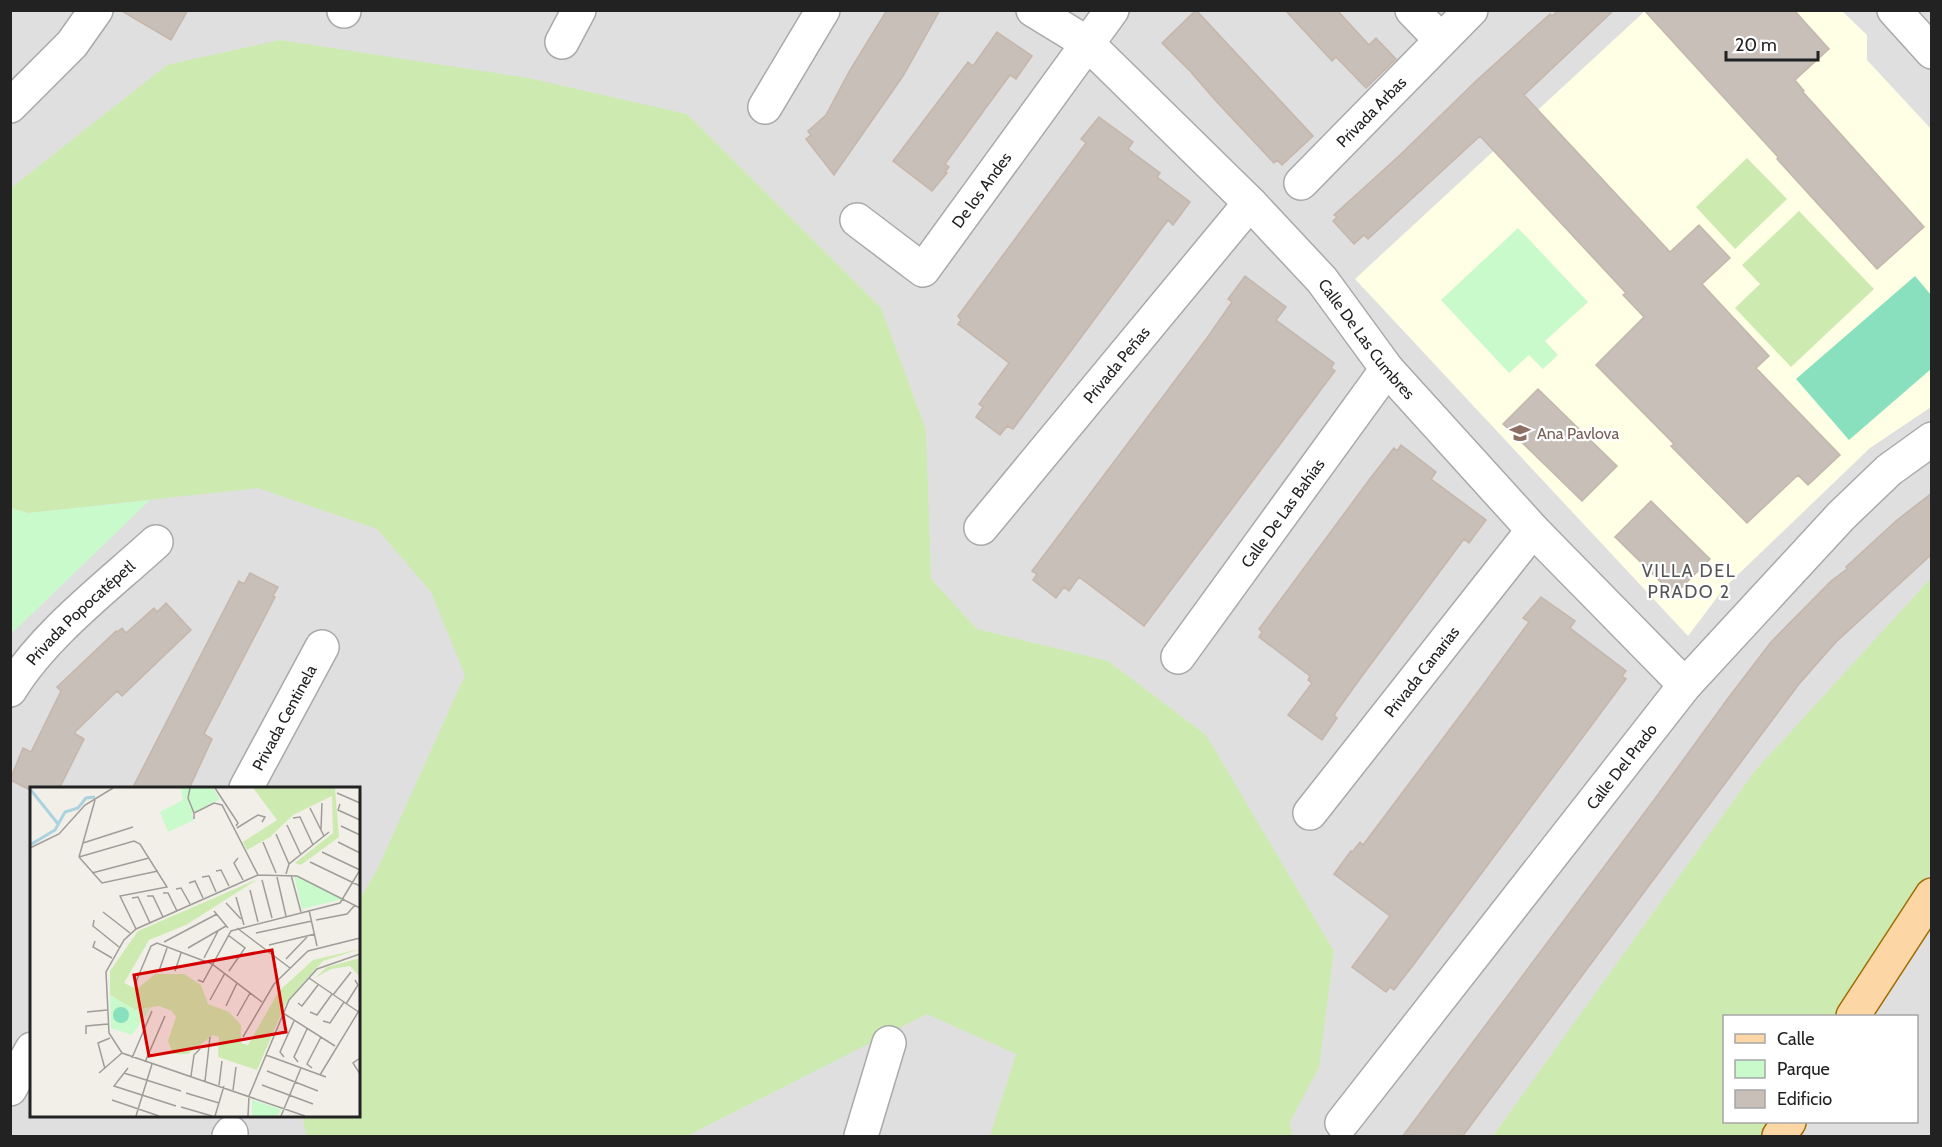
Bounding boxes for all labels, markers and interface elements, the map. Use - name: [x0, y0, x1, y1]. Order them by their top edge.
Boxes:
- scale bar: [1726, 24, 1818, 62]
- text: 20 m: [1735, 34, 1777, 56]
- street label: Privada Arbas: [1332, 72, 1410, 151]
- street label: De los Andes: [948, 148, 1015, 231]
- street label: Calle De Las Cumbres: [1315, 275, 1419, 403]
- street label: Privada Peñas: [1079, 322, 1154, 407]
- school or university icon: Ana Pavlova: [1508, 421, 1532, 445]
- place label: Ana Pavlova: [1537, 424, 1619, 443]
- street label: Calle De Las Bahías: [1237, 455, 1329, 571]
- street label: Privada Popocatépetl: [22, 556, 139, 669]
- district label: VILLA DEL PRADO 2: [1642, 560, 1736, 603]
- street label: Privada Canarias: [1380, 622, 1463, 721]
- street label: Privada Centinela: [248, 661, 320, 774]
- street label: Calle Del Prado: [1582, 720, 1661, 813]
- inset map: [30, 787, 360, 1117]
- legend: [1723, 1015, 1918, 1123]
- text: Calle: [1777, 1028, 1814, 1050]
- text: Parque: [1777, 1058, 1830, 1080]
- text: Edificio: [1777, 1088, 1832, 1110]

